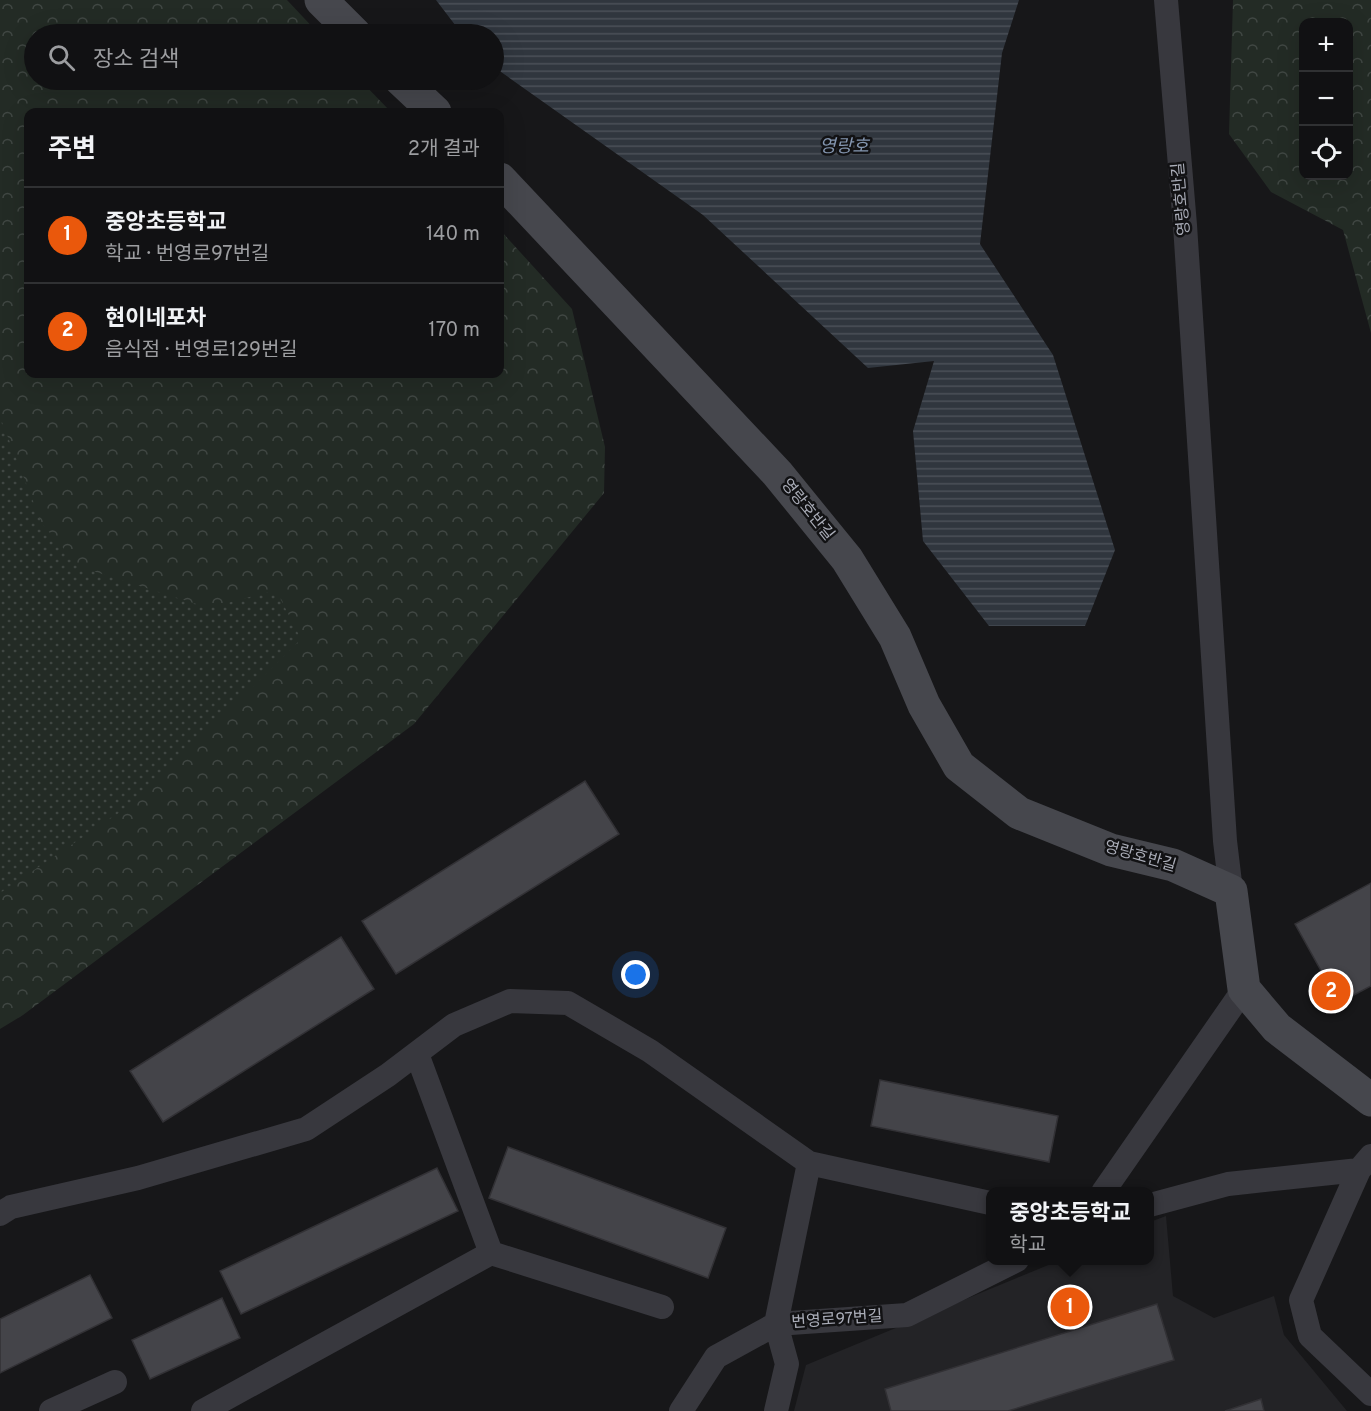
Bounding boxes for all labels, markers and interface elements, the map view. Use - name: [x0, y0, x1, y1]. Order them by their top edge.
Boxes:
- map controls: [1299, 18, 1353, 180]
- button: +: [1299, 18, 1353, 72]
- search box: [24, 24, 504, 90]
- icon: search: [45, 41, 78, 74]
- text: 장소 검색: [93, 47, 179, 74]
- button: −: [1299, 72, 1353, 126]
- button: locate: [1299, 126, 1353, 180]
- text: 주변: [48, 134, 96, 167]
- water label: 영랑호: [819, 136, 870, 159]
- text: 2개 결과: [408, 137, 480, 163]
- street label: 영랑호반길: [1169, 161, 1195, 237]
- text: 중앙초등학교: [105, 210, 226, 237]
- text: 1: [64, 222, 72, 248]
- text: 140 m: [426, 222, 480, 248]
- text: 학교 · 번영로97번길: [105, 242, 269, 268]
- text: 현이네포차: [105, 306, 206, 333]
- text: 2: [61, 318, 74, 344]
- text: 170 m: [428, 318, 480, 344]
- text: 음식점 · 번영로129번길: [105, 338, 298, 364]
- street label: 영랑호반길: [776, 475, 838, 545]
- street label: 영랑호반길: [1102, 837, 1178, 877]
- your location: [621, 960, 650, 989]
- pin: 2: [1312, 968, 1350, 1014]
- popup: [986, 1187, 1154, 1265]
- text: 중앙초등학교: [1009, 1201, 1131, 1228]
- text: 학교: [1009, 1233, 1046, 1259]
- pin: 1: [1050, 1284, 1090, 1330]
- street label: 번영로97번길: [791, 1307, 883, 1333]

